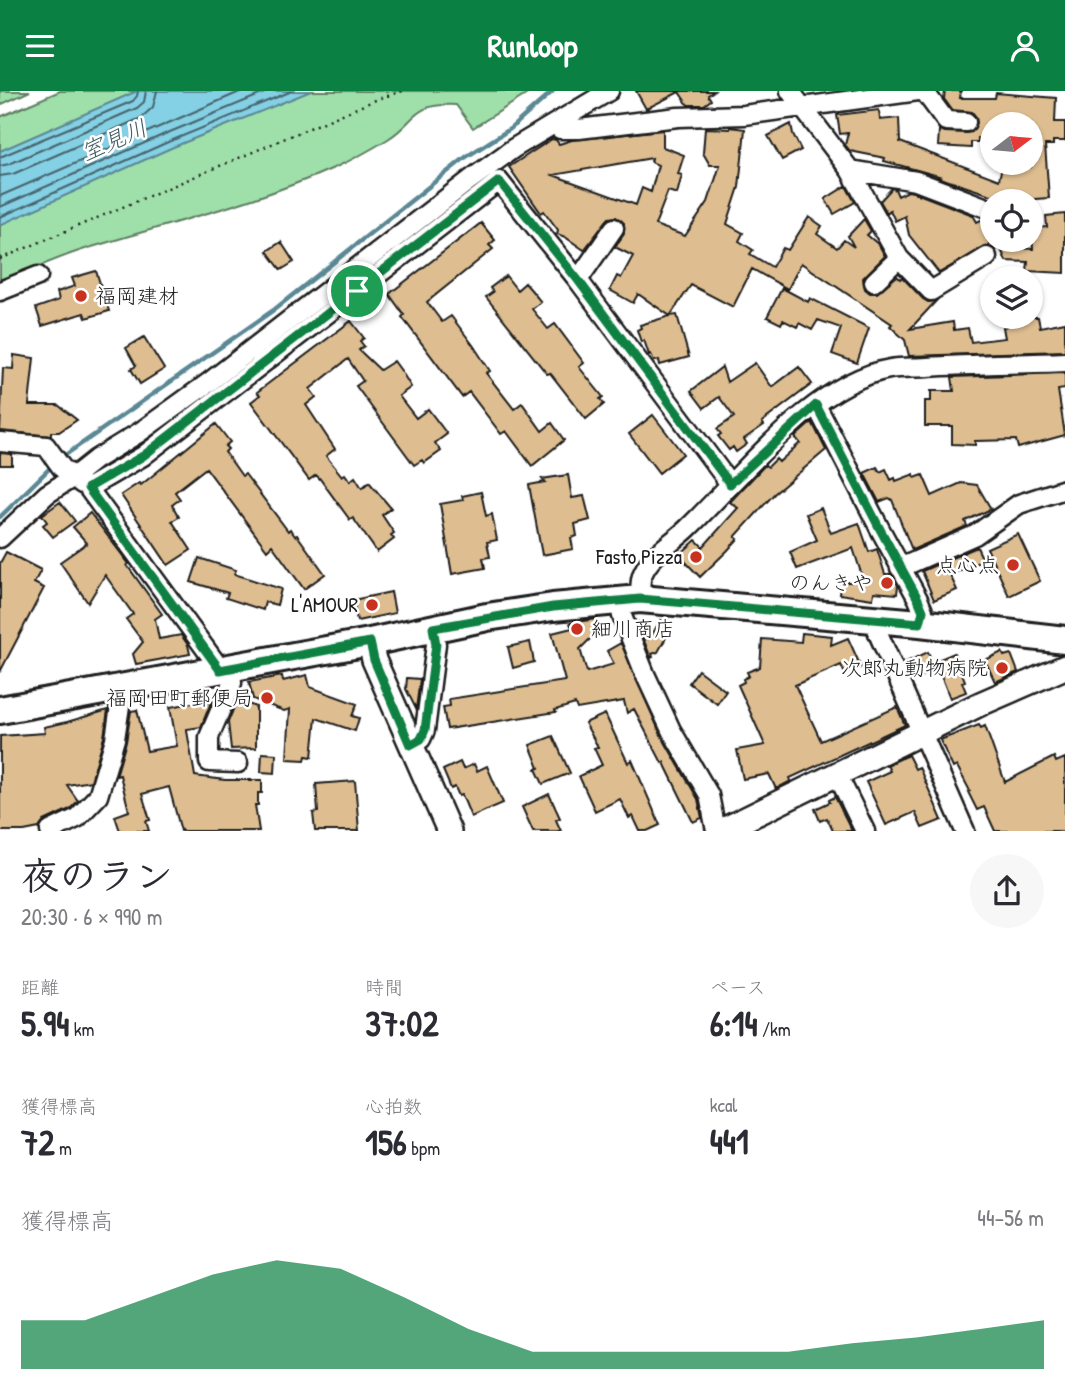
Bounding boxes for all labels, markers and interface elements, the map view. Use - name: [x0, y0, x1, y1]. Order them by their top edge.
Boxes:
- text: Runloop: [488, 24, 577, 67]
- icon: menu: [21, 27, 59, 65]
- icon: person: [1006, 27, 1044, 65]
- water label: 室見川: [76, 112, 152, 167]
- north arrow: [980, 112, 1043, 175]
- map controls: [980, 112, 1043, 329]
- button: locate: [980, 189, 1043, 252]
- pin: [327, 261, 387, 321]
- button: layers: [980, 266, 1043, 329]
- icon: arrive: [338, 272, 376, 310]
- place label: 福岡建材: [95, 281, 179, 310]
- marker: 福岡建材: [73, 288, 89, 304]
- place label: Fasto Pizza: [595, 542, 682, 571]
- marker: Fasto Pizza: [688, 549, 704, 565]
- place label: 点心点: [936, 550, 999, 579]
- marker: 点心点: [1005, 557, 1021, 573]
- place label: のんきや: [789, 568, 873, 597]
- marker: のんきや: [879, 575, 895, 591]
- place label: L'AMOUR: [291, 590, 358, 619]
- marker: L'AMOUR: [364, 597, 380, 613]
- place label: 細川商店: [591, 614, 675, 643]
- marker: 細川商店: [569, 621, 585, 637]
- place label: 次郎丸動物病院: [841, 653, 988, 682]
- marker: 次郎丸動物病院: [994, 660, 1010, 676]
- place label: 福岡田町郵便局: [106, 683, 253, 712]
- marker: 福岡田町郵便局: [259, 690, 275, 706]
- text: 夜のラン: [21, 849, 173, 901]
- button: share: [970, 854, 1044, 928]
- text: 20:30 · 6 × 990 m: [21, 901, 162, 932]
- text: 距離: [21, 974, 59, 1000]
- text: 時間: [365, 974, 403, 1000]
- text: ペース: [710, 974, 766, 1000]
- text: 5.94: [21, 1000, 69, 1047]
- text: 37:02: [365, 1000, 439, 1047]
- text: 6:14: [710, 1000, 758, 1047]
- text: km: [69, 1016, 94, 1042]
- text: /km: [758, 1016, 791, 1042]
- text: kcal: [710, 1092, 737, 1118]
- text: 獲得標高: [21, 1093, 97, 1119]
- text: 心拍数: [365, 1093, 422, 1119]
- text: 441: [710, 1118, 749, 1165]
- text: 72: [21, 1119, 55, 1166]
- text: 156: [365, 1119, 407, 1166]
- text: m: [55, 1135, 72, 1161]
- text: bpm: [407, 1135, 440, 1161]
- text: 44–56 m: [977, 1202, 1044, 1233]
- text: 獲得標高: [21, 1205, 113, 1236]

